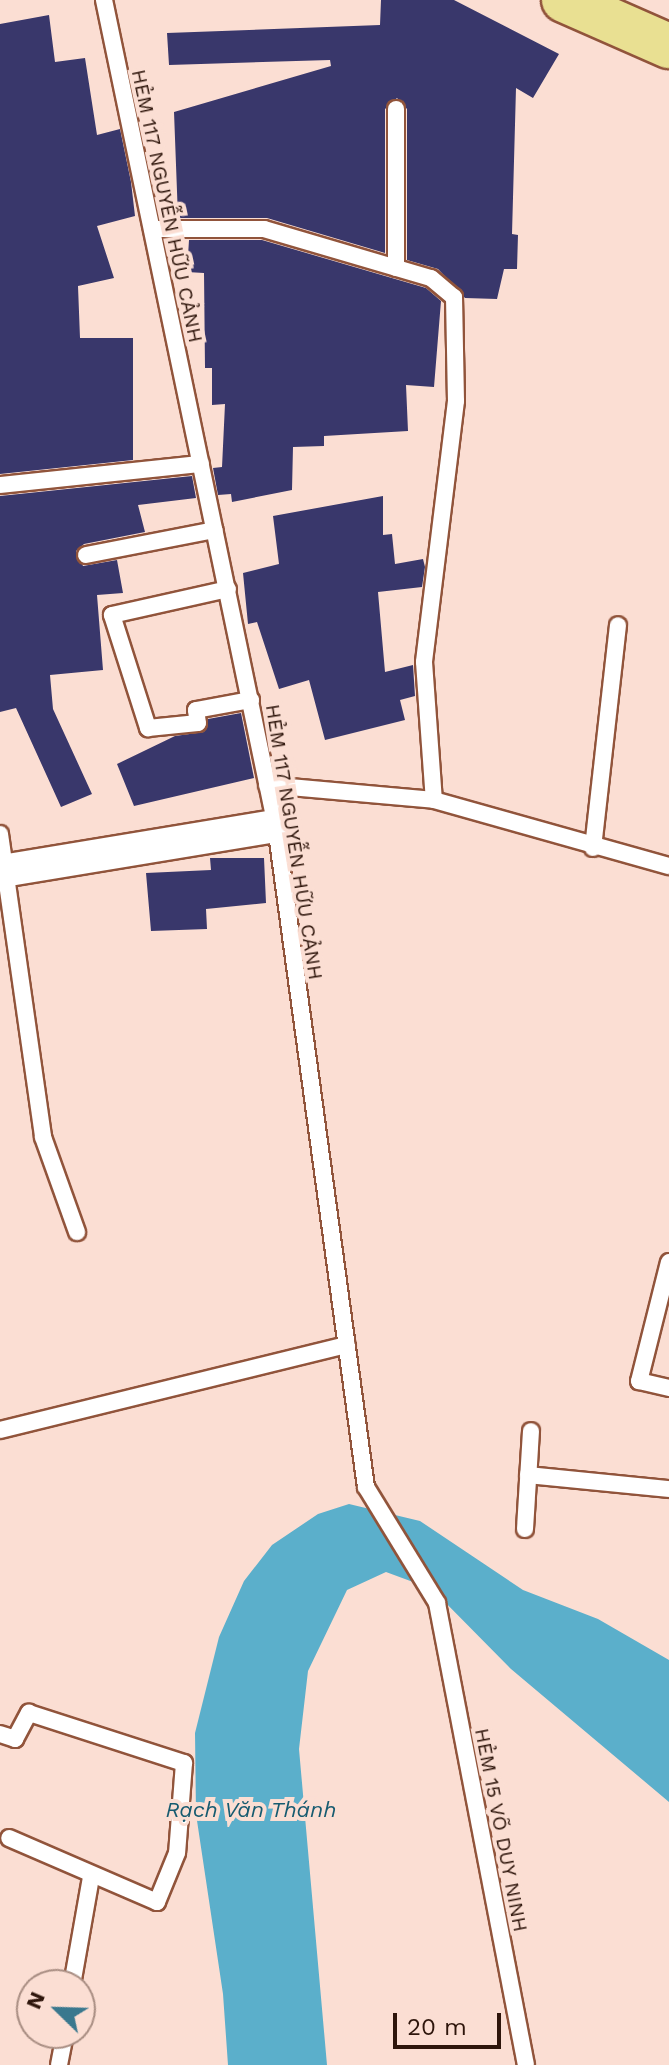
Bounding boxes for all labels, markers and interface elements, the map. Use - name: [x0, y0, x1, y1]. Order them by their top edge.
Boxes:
- street label: HẺM 117 NGUYỄN HỮU CẢNH: [126, 67, 208, 345]
- street label: HẺM 117 NGUYỄN HỮU CẢNH: [260, 702, 328, 982]
- street label: HẺM 15 VÕ DUY NINH: [469, 1725, 533, 1935]
- water label: Rạch Văn Thánh: [165, 1797, 337, 1823]
- north arrow: [16, 1969, 96, 2049]
- text: N: [21, 1988, 50, 2013]
- scale bar: [397, 1997, 505, 2047]
- text: 20 m: [407, 2013, 467, 2041]

